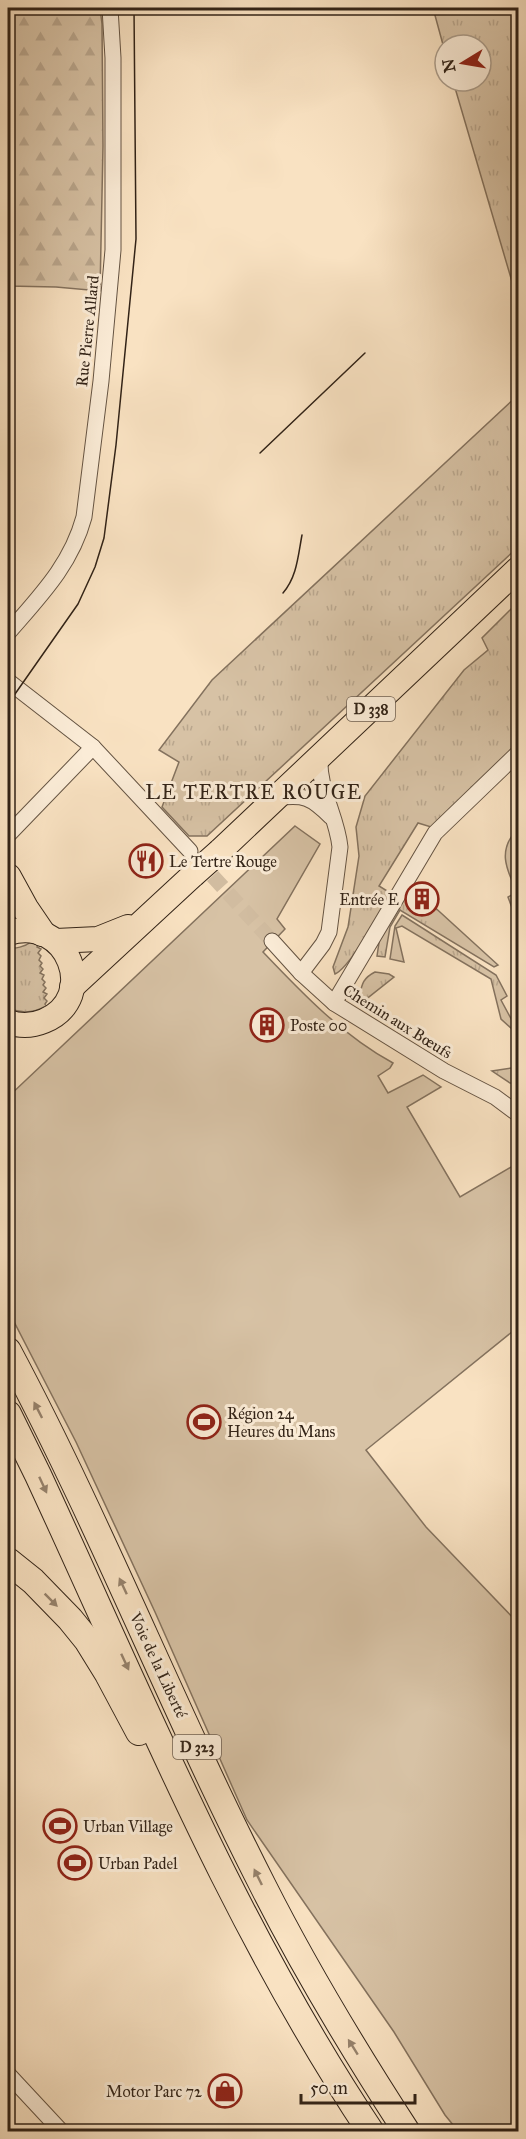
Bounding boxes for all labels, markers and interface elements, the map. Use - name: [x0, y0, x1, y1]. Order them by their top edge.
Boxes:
- north arrow: [433, 33, 493, 93]
- text: N: [438, 57, 459, 74]
- street label: Rue Pierre Allard: [72, 274, 103, 388]
- road number: D 338: [347, 697, 395, 721]
- district label: LE TERTRE ROUGE: [145, 780, 363, 804]
- restaurant icon: Le Tertre Rouge: [128, 843, 164, 879]
- place label: Le Tertre Rouge: [169, 852, 277, 872]
- building icon: Entrée E: [404, 881, 440, 917]
- place label: Entrée E: [339, 890, 399, 909]
- street label: Chemin aux Bœufs: [340, 980, 456, 1063]
- building icon: Poste 00: [249, 1007, 285, 1043]
- place label: Poste 00: [290, 1016, 347, 1035]
- one-way arrow: [33, 1401, 43, 1418]
- sports icon: Région 24 Heures du Mans: [186, 1404, 222, 1440]
- place label: Région 24 Heures du Mans: [227, 1404, 336, 1441]
- one-way arrow: [39, 1476, 48, 1494]
- one-way arrow: [118, 1577, 127, 1594]
- one-way arrow: [43, 1593, 57, 1607]
- street label: Voie de la Liberté: [125, 1609, 191, 1721]
- one-way arrow: [120, 1654, 129, 1671]
- road number: D 323: [173, 1735, 221, 1759]
- sports icon: Urban Village: [42, 1808, 78, 1844]
- place label: Urban Village: [83, 1817, 173, 1837]
- sports icon: Urban Padel: [57, 1845, 93, 1881]
- place label: Urban Padel: [98, 1854, 178, 1873]
- one-way arrow: [253, 1868, 263, 1885]
- one-way arrow: [347, 2039, 358, 2055]
- scale bar: [301, 2067, 415, 2105]
- shop icon: Motor Parc 72: [207, 2073, 243, 2109]
- text: 50 m: [310, 2077, 348, 2099]
- place label: Motor Parc 72: [106, 2082, 202, 2101]

